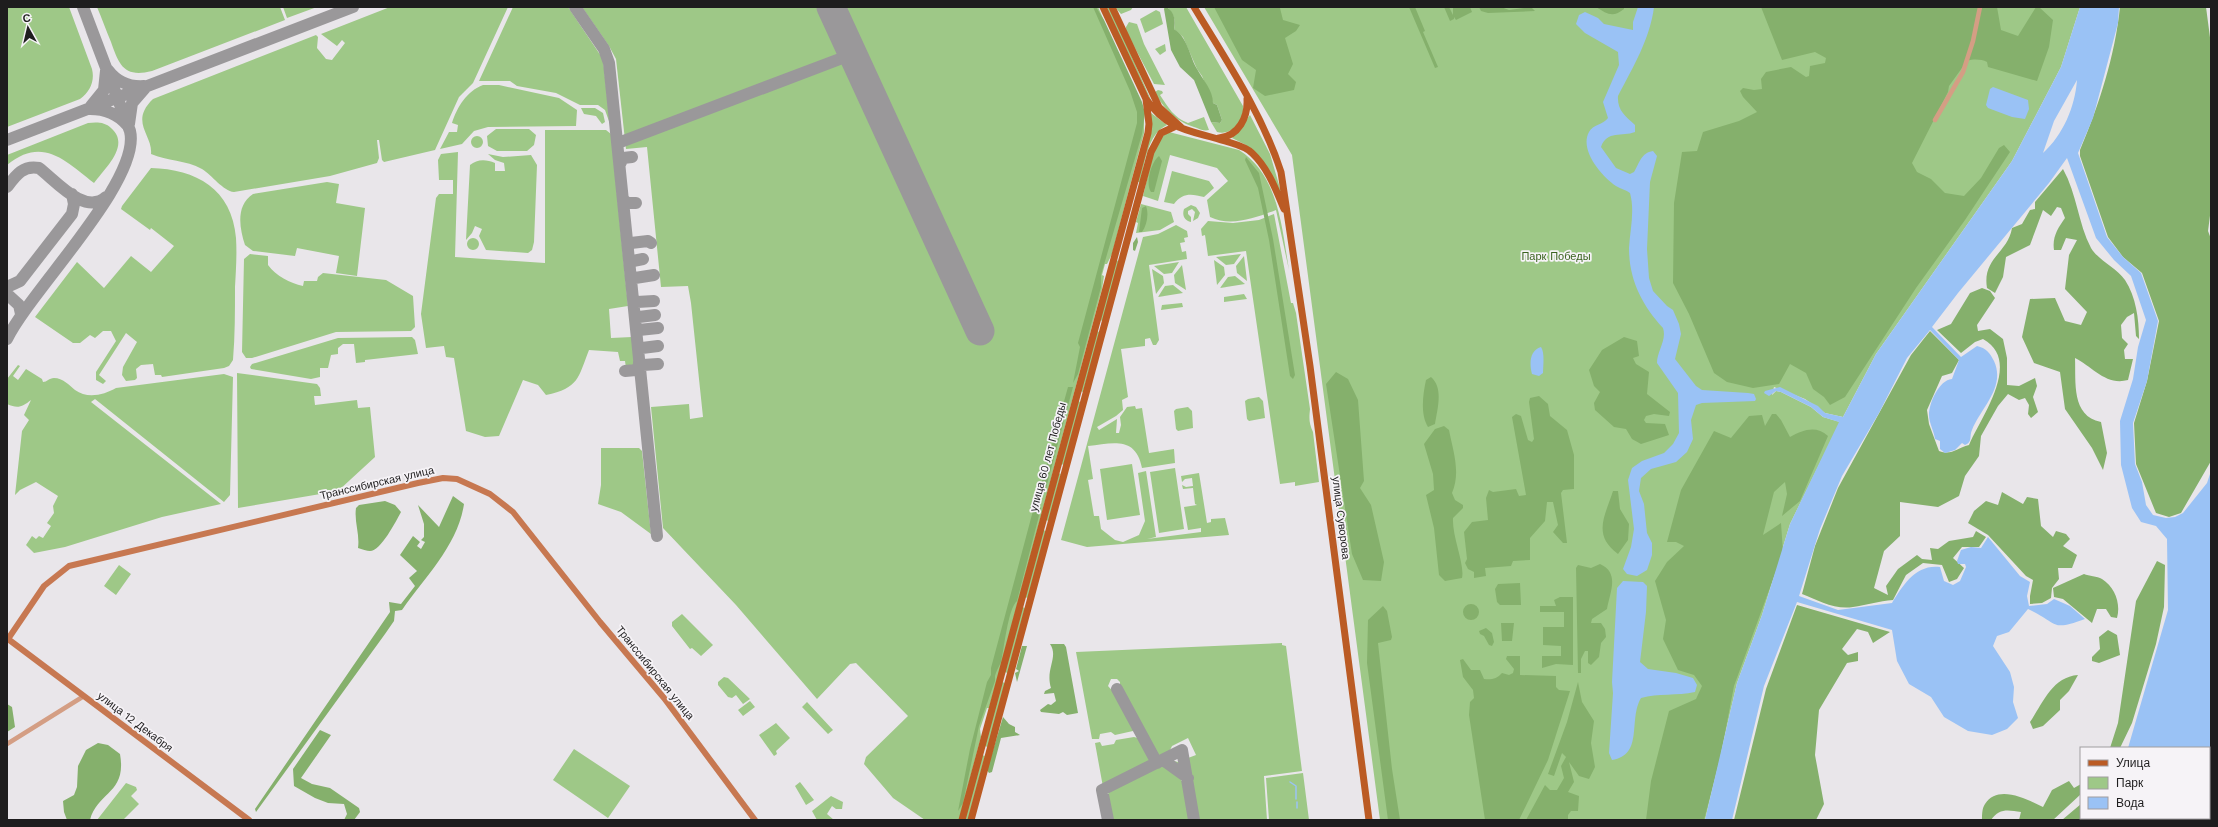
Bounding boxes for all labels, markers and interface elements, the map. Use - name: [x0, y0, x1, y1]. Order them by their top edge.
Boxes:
- north arrow: [8, 8, 48, 48]
- text: С: [22, 12, 32, 26]
- park label: Парк Победы: [1521, 250, 1591, 263]
- street label: улица 60 лет Победы: [1027, 401, 1069, 513]
- street label: Транссибирская улица: [319, 463, 436, 502]
- street label: улица Суворова: [1329, 476, 1353, 561]
- street label: Транссибирская улица: [613, 624, 697, 723]
- street label: улица 12 Декабря: [95, 689, 175, 755]
- legend: [2080, 747, 2210, 819]
- text: Улица: [2116, 756, 2150, 770]
- text: Парк: [2116, 776, 2144, 790]
- text: Вода: [2116, 796, 2144, 810]

